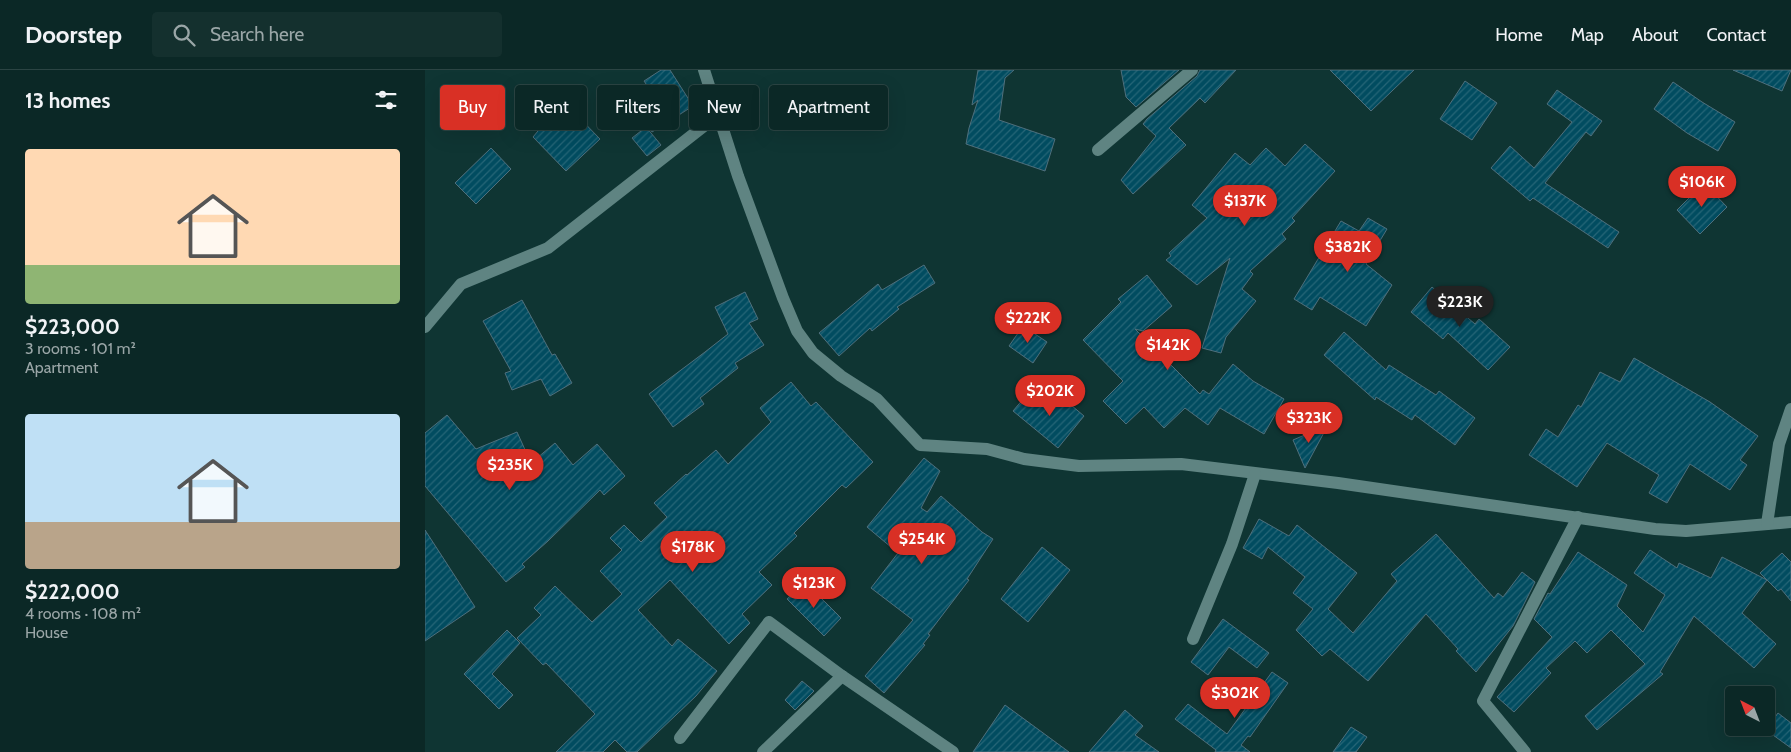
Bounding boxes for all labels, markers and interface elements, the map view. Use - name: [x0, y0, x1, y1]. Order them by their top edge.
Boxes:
- search box: [152, 12, 502, 57]
- text: Doorstep: [25, 20, 122, 49]
- icon: search: [170, 21, 198, 49]
- text: Search here: [210, 23, 304, 46]
- text: Home: [1495, 24, 1543, 46]
- text: Map: [1571, 24, 1604, 46]
- text: About: [1632, 24, 1678, 46]
- text: Contact: [1706, 24, 1766, 46]
- chip: Buy: [440, 85, 505, 130]
- chip: Rent: [515, 85, 587, 130]
- chip: Filters: [597, 85, 679, 130]
- chip: New: [689, 85, 759, 130]
- chip: Apartment: [769, 85, 888, 130]
- icon: filters: [372, 86, 400, 114]
- text: 13 homes: [25, 88, 110, 113]
- pin: $106K: [1667, 166, 1737, 208]
- text: $106K: [1679, 172, 1725, 191]
- icon: home: [168, 181, 258, 271]
- pin: $137K: [1210, 184, 1280, 227]
- text: $137K: [1224, 191, 1266, 210]
- pin: $382K: [1313, 230, 1383, 273]
- text: $382K: [1325, 237, 1371, 256]
- pin: $223K: [1425, 286, 1495, 328]
- text: $223K: [1438, 292, 1482, 311]
- pin: $222K: [993, 302, 1063, 344]
- text: $222K: [1006, 308, 1050, 327]
- text: $223,000: [25, 314, 120, 339]
- pin: $142K: [1133, 328, 1203, 371]
- text: $142K: [1146, 335, 1190, 354]
- text: 3 rooms · 101 m²: [25, 339, 136, 358]
- text: Apartment: [25, 358, 98, 377]
- pin: $202K: [1015, 374, 1085, 417]
- text: $202K: [1026, 381, 1074, 400]
- pin: $323K: [1274, 402, 1344, 444]
- text: $323K: [1286, 408, 1332, 427]
- icon: home: [168, 446, 258, 536]
- pin: $235K: [475, 448, 545, 491]
- text: $235K: [488, 455, 533, 474]
- pin: $254K: [887, 522, 957, 565]
- text: $254K: [899, 529, 945, 548]
- pin: $178K: [658, 530, 728, 573]
- text: $178K: [671, 537, 715, 556]
- pin: $123K: [779, 566, 849, 609]
- text: $123K: [793, 573, 835, 592]
- text: $222,000: [25, 579, 120, 604]
- text: 4 rooms · 108 m²: [25, 604, 141, 623]
- text: House: [25, 623, 68, 642]
- pin: $302K: [1200, 676, 1270, 719]
- text: $302K: [1211, 683, 1259, 702]
- north arrow: [1725, 686, 1775, 736]
- map controls: [1725, 686, 1775, 736]

